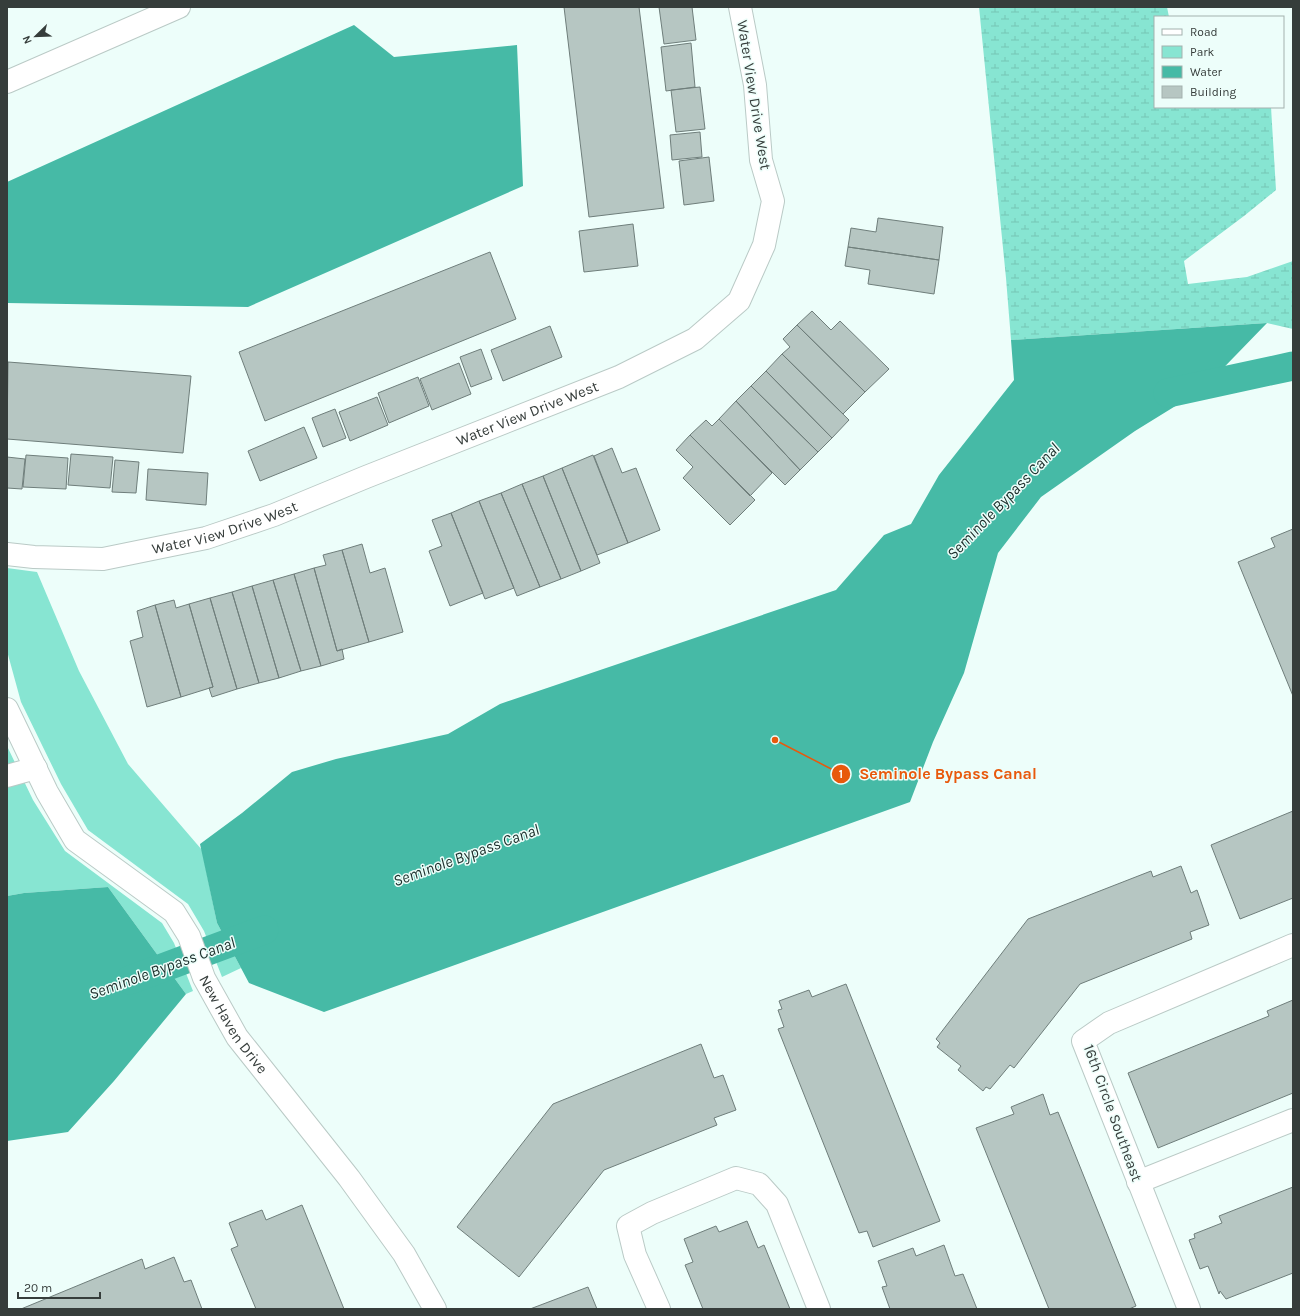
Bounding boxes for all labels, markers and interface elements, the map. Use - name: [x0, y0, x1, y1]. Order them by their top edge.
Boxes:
- north arrow: [16, 16, 56, 56]
- legend: [1154, 16, 1284, 108]
- street label: Water View Drive West: [733, 19, 775, 171]
- text: Road: [1190, 25, 1218, 39]
- text: N: [20, 34, 35, 46]
- text: Park: [1190, 45, 1215, 59]
- text: Water: [1190, 65, 1223, 79]
- text: Building: [1190, 85, 1237, 99]
- street label: Water View Drive West: [454, 377, 601, 449]
- water label: Seminole Bypass Canal: [943, 439, 1063, 563]
- street label: Water View Drive West: [150, 497, 301, 558]
- callout: Seminole Bypass Canal: [831, 760, 1045, 788]
- text: Seminole Bypass Canal: [859, 764, 1037, 783]
- text: 1: [839, 767, 843, 781]
- water label: Seminole Bypass Canal: [390, 820, 542, 890]
- water label: Seminole Bypass Canal: [86, 933, 238, 1003]
- street label: New Haven Drive: [195, 972, 272, 1077]
- street label: 16th Circle Southeast: [1080, 1042, 1146, 1184]
- scale bar: [18, 1274, 100, 1300]
- text: 20 m: [24, 1281, 52, 1295]

